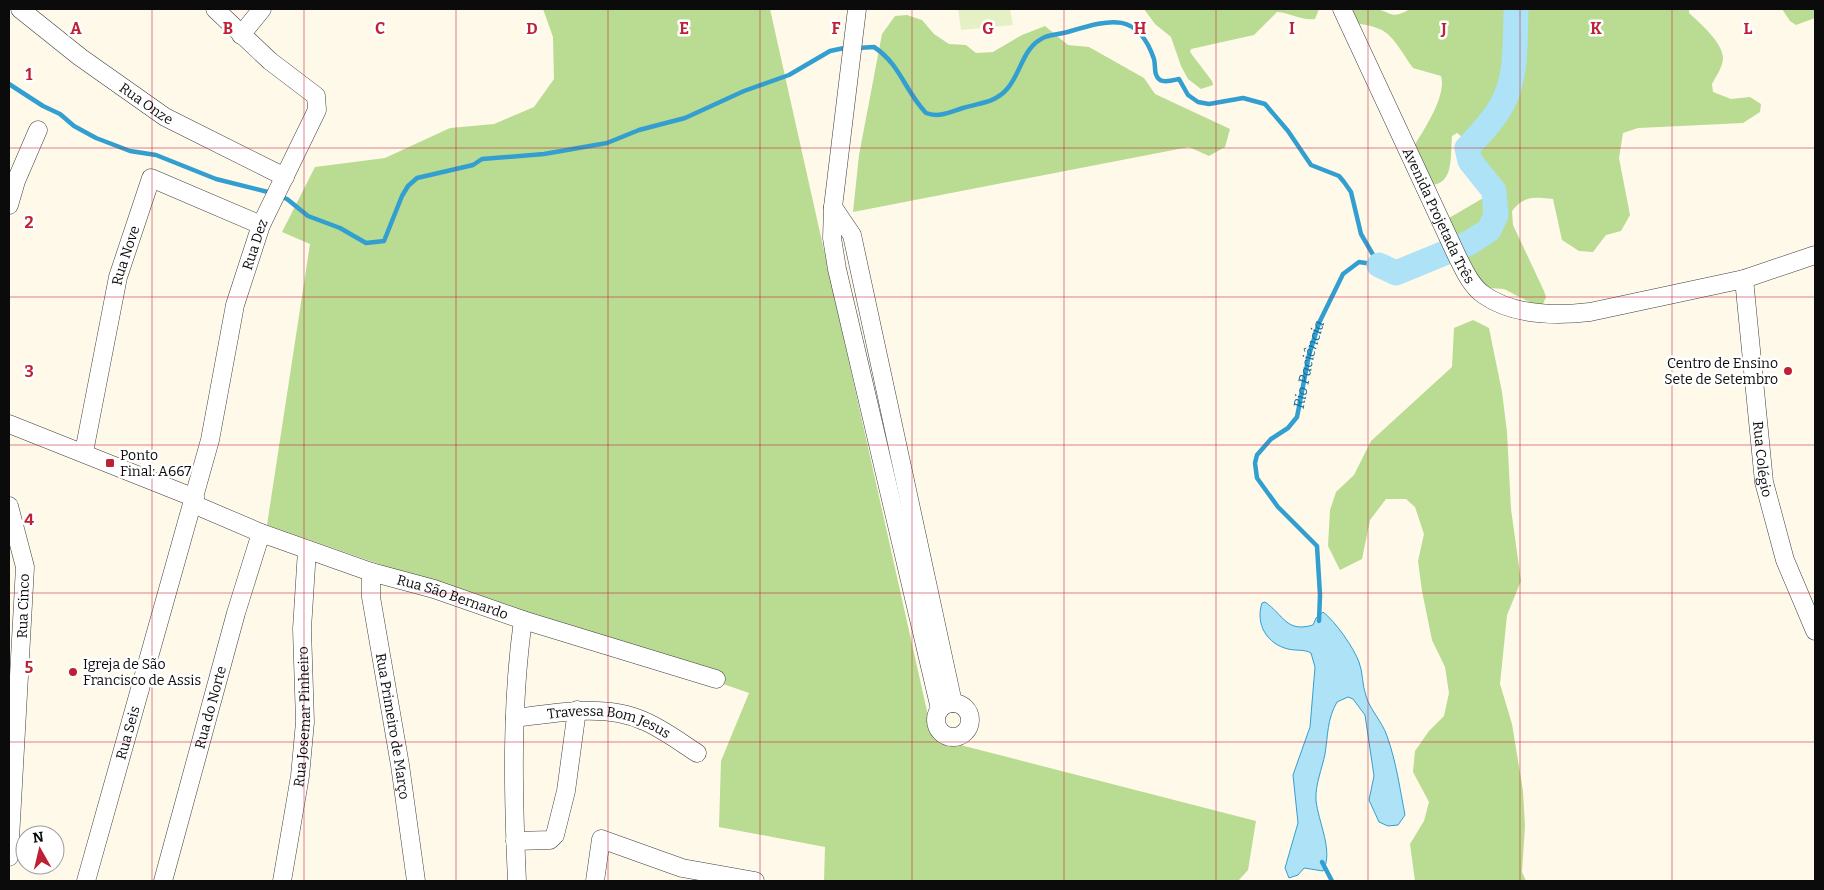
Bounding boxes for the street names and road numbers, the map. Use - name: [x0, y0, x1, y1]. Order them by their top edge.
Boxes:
- street label: Rua Onze: [116, 79, 176, 129]
- street label: Avenida Projetada Três: [1399, 145, 1478, 287]
- street label: Rua Dez: [239, 216, 272, 272]
- street label: Rua Nove: [109, 224, 143, 287]
- street label: Rua Colégio: [1749, 420, 1776, 499]
- street label: Rua São Bernardo: [395, 571, 510, 623]
- street label: Rua Cinco: [14, 573, 33, 639]
- street label: Rua Josemar Pinheiro: [290, 646, 314, 788]
- street label: Rua Primeiro de Março: [372, 652, 413, 800]
- street label: Rua do Norte: [191, 664, 230, 751]
- street label: Travessa Bom Jesus: [546, 703, 673, 742]
- street label: Rua Seis: [113, 704, 144, 762]

